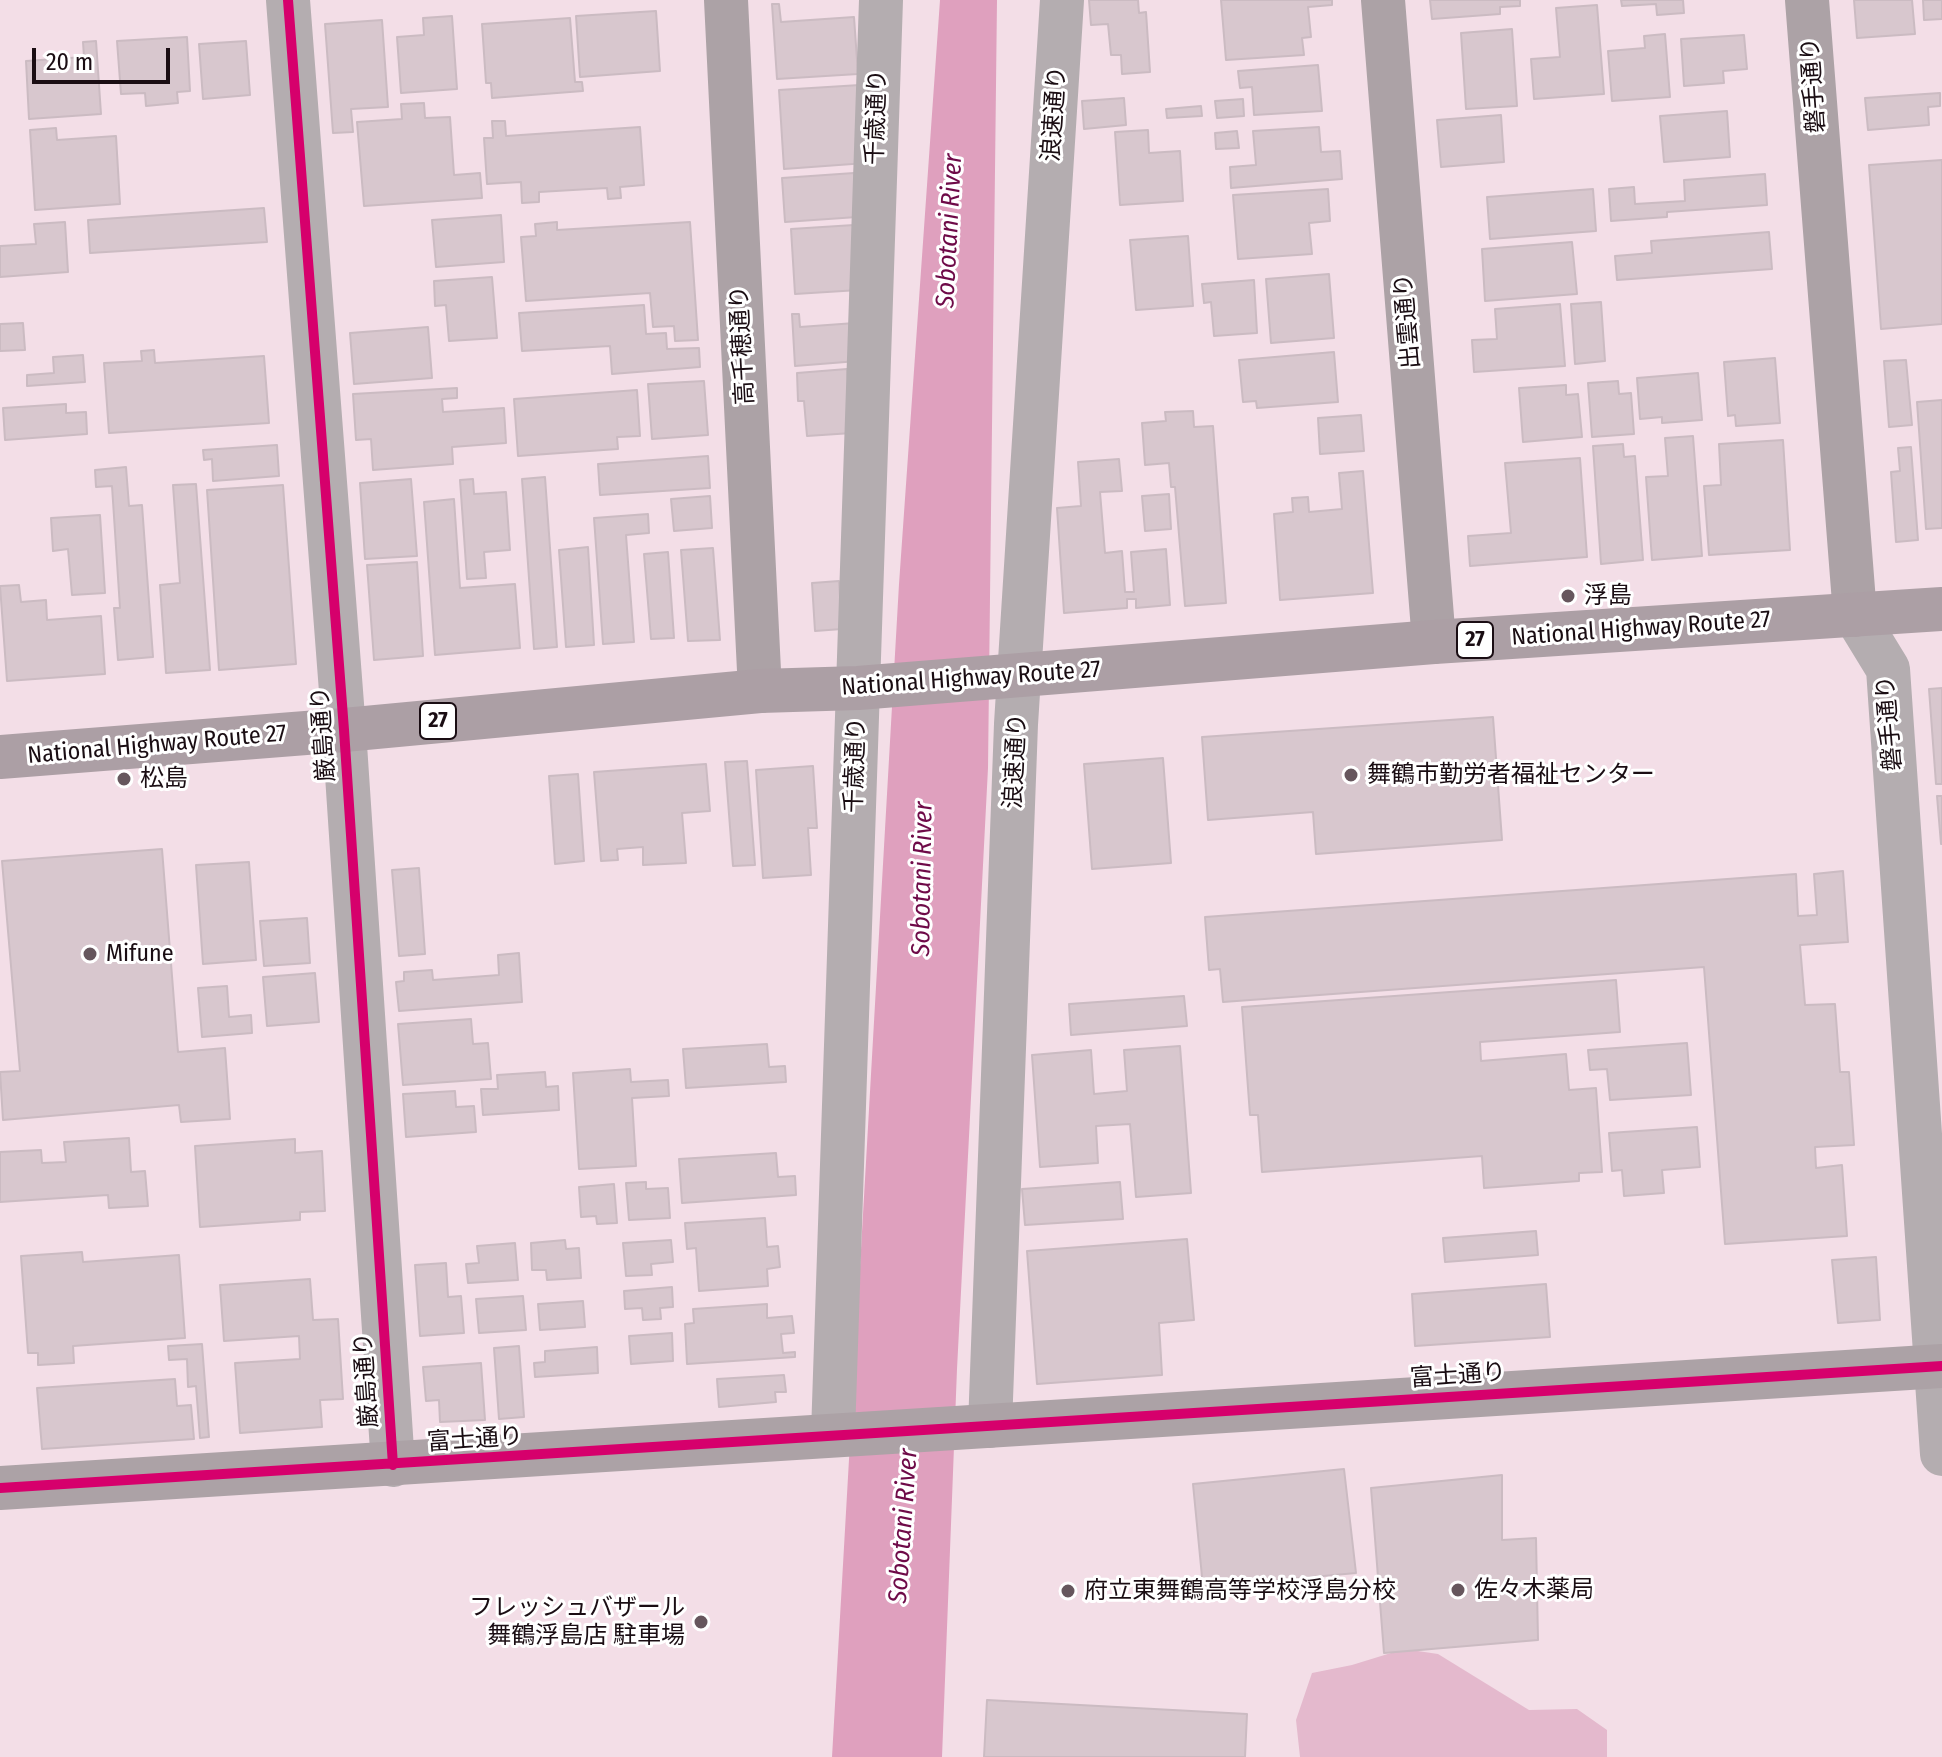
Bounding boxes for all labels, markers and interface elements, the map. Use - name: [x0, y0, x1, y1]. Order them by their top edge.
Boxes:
- scale bar: [36, 32, 174, 82]
- street label: 磐手通り: [1796, 36, 1832, 134]
- text: 20 m: [46, 48, 93, 76]
- street label: 浪速通り: [1037, 65, 1073, 163]
- street label: 千歳通り: [861, 69, 893, 165]
- water label: Sobotani River: [930, 153, 970, 309]
- street label: 出雲通り: [1389, 272, 1427, 370]
- street label: 高千穂通り: [725, 284, 761, 406]
- place label: 浮島: [1584, 582, 1632, 610]
- marker: 浮島: [1559, 587, 1577, 605]
- street label: National Highway Route 27: [1510, 606, 1772, 652]
- road number: 27: [1457, 622, 1493, 658]
- street label: National Highway Route 27: [840, 656, 1102, 702]
- street label: 磐手通り: [1871, 674, 1909, 772]
- street label: 厳島通り: [306, 685, 342, 783]
- road number: 27: [420, 703, 456, 739]
- street label: 浪速通り: [999, 712, 1033, 810]
- street label: 千歳通り: [840, 717, 872, 813]
- street label: National Highway Route 27: [26, 719, 288, 771]
- place label: 舞鶴市勤労者福祉センター: [1367, 761, 1655, 789]
- place label: 松島: [140, 765, 188, 793]
- marker: 舞鶴市勤労者福祉センター: [1342, 766, 1360, 784]
- marker: 松島: [115, 770, 133, 788]
- water label: Sobotani River: [906, 801, 940, 957]
- place label: Mifune: [106, 940, 174, 968]
- marker: Mifune: [81, 945, 99, 963]
- street label: 厳島通り: [349, 1331, 385, 1429]
- street label: 富士通り: [1409, 1358, 1507, 1394]
- street label: 富士通り: [426, 1422, 524, 1458]
- water label: Sobotani River: [883, 1448, 925, 1604]
- place label: 佐々木薬局: [1474, 1576, 1594, 1604]
- place label: 府立東舞鶴高等学校浮島分校: [1084, 1577, 1396, 1605]
- marker: 佐々木薬局: [1449, 1581, 1467, 1599]
- marker: 府立東舞鶴高等学校浮島分校: [1059, 1582, 1077, 1600]
- place label: フレッシュバザール 舞鶴浮島店 駐車場: [469, 1594, 685, 1650]
- marker: フレッシュバザール 舞鶴浮島店 駐車場: [692, 1613, 710, 1631]

